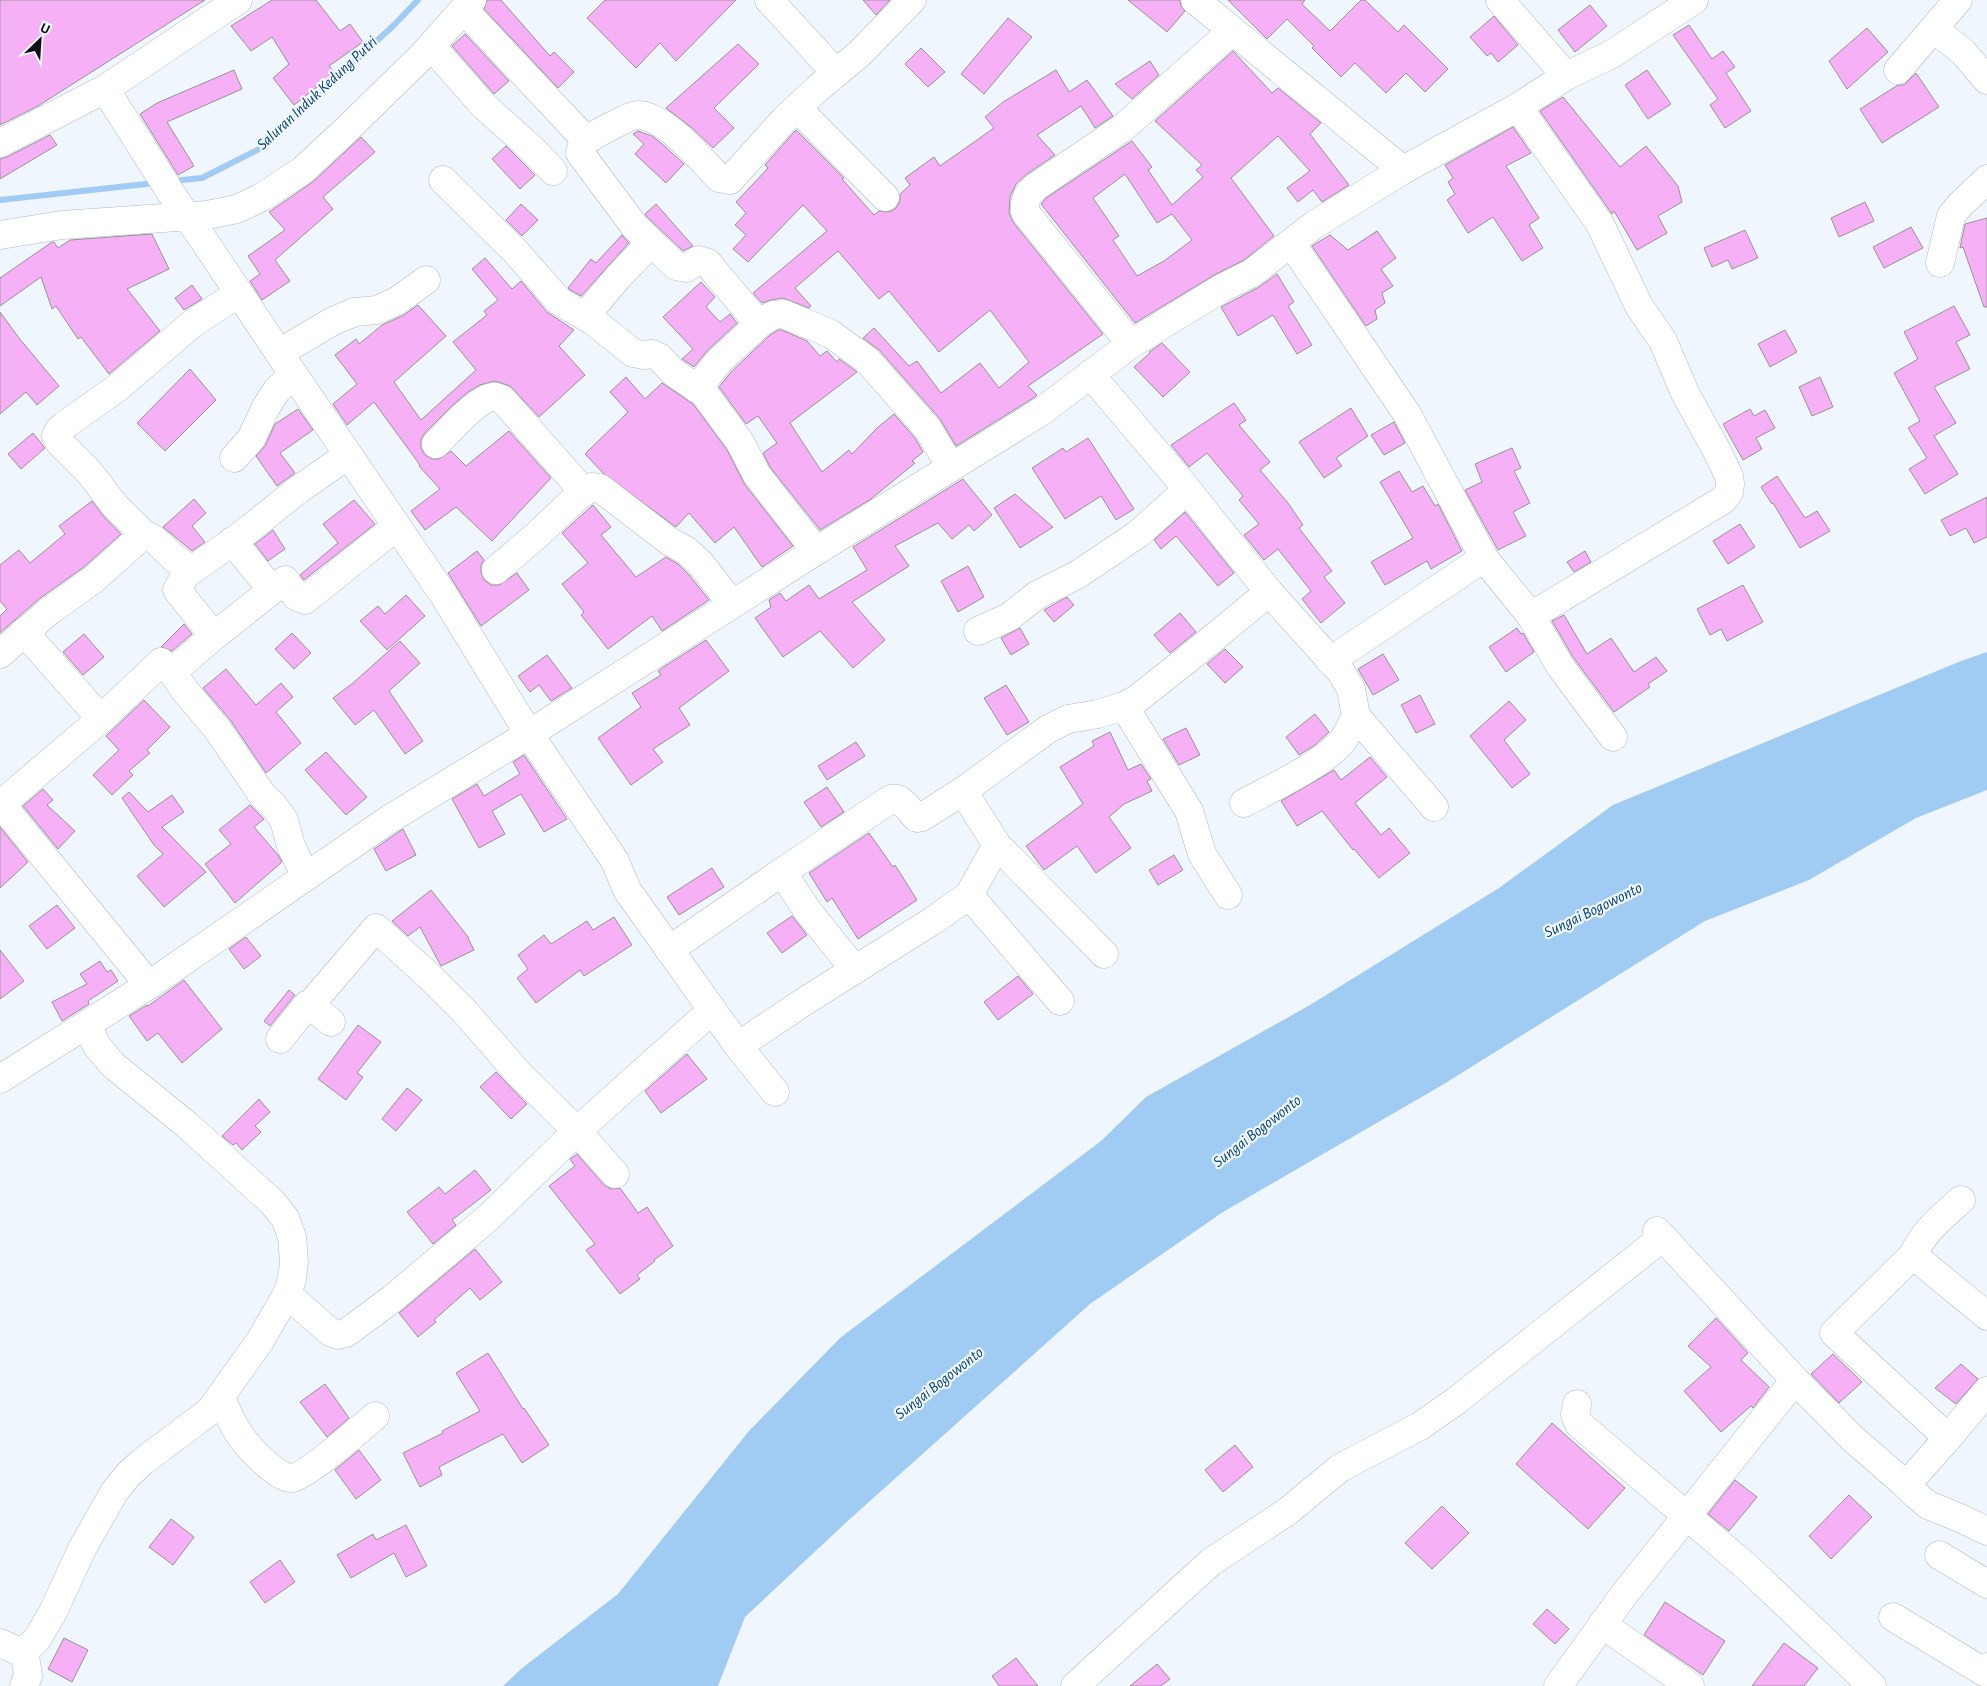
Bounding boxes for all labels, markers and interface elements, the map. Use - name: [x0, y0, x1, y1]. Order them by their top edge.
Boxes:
- north arrow: [15, 15, 65, 65]
- text: U: [38, 21, 52, 37]
- water label: Saluran Induk Kedung Putri: [254, 33, 381, 153]
- water label: Sungai Bogowonto: [1542, 879, 1645, 941]
- water label: Sungai Bogowonto: [1210, 1092, 1304, 1170]
- water label: Sungai Bogowonto: [892, 1344, 986, 1422]

